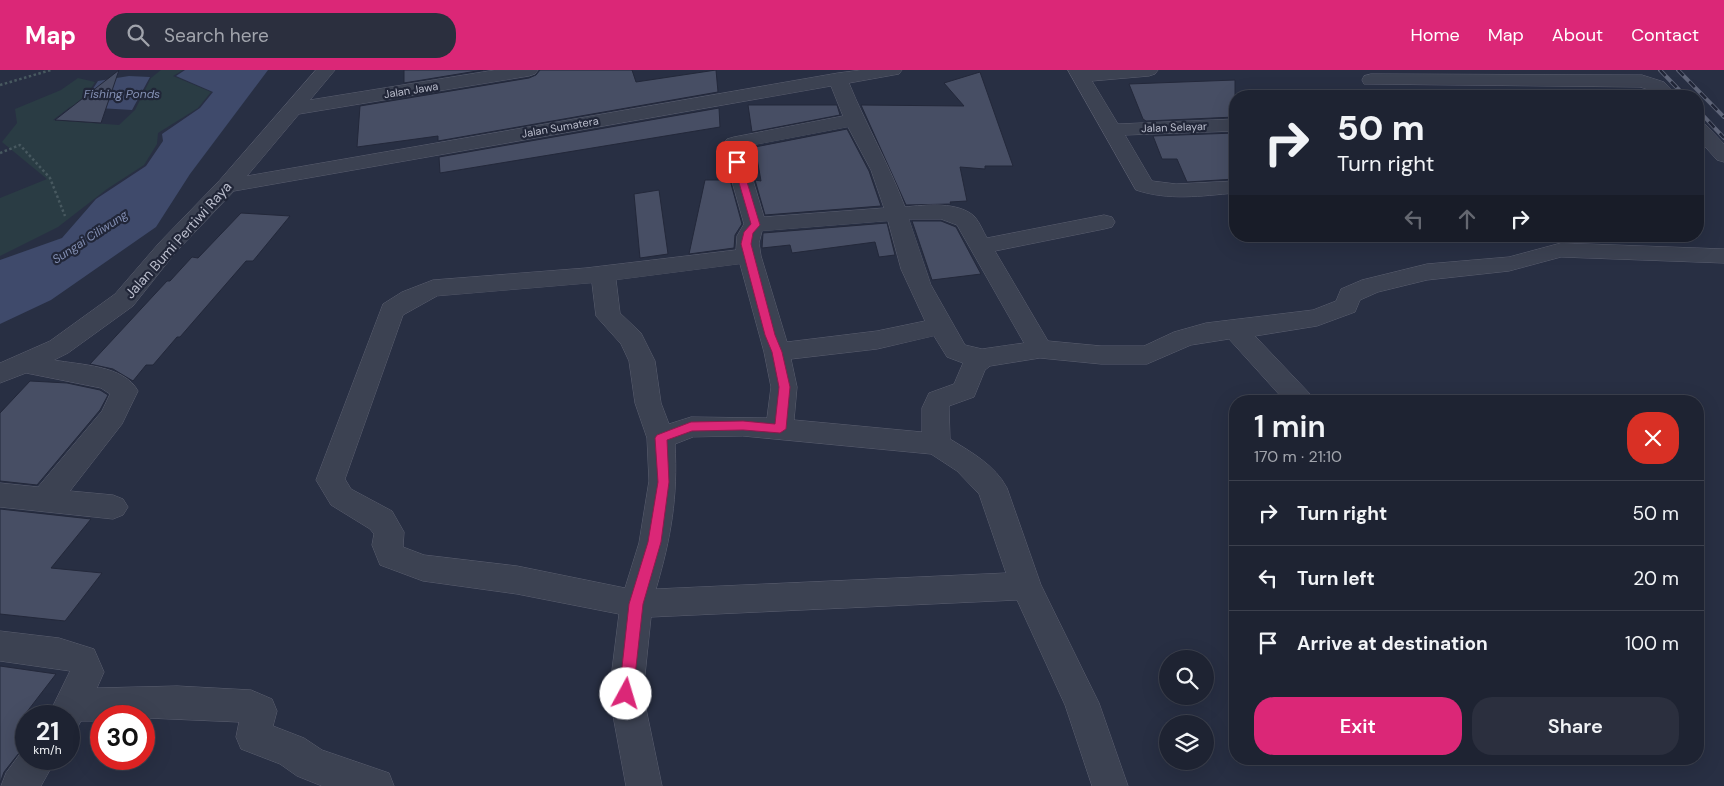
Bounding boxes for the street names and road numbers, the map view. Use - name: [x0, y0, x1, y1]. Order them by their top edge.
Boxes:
- street label: Jalan Jawa: [383, 79, 439, 101]
- street label: Jalan Sumatera: [520, 113, 600, 141]
- street label: Jalan Selayar: [1141, 119, 1207, 135]
- street label: Jalan Bumi Pertiwi Raya: [121, 178, 235, 302]

